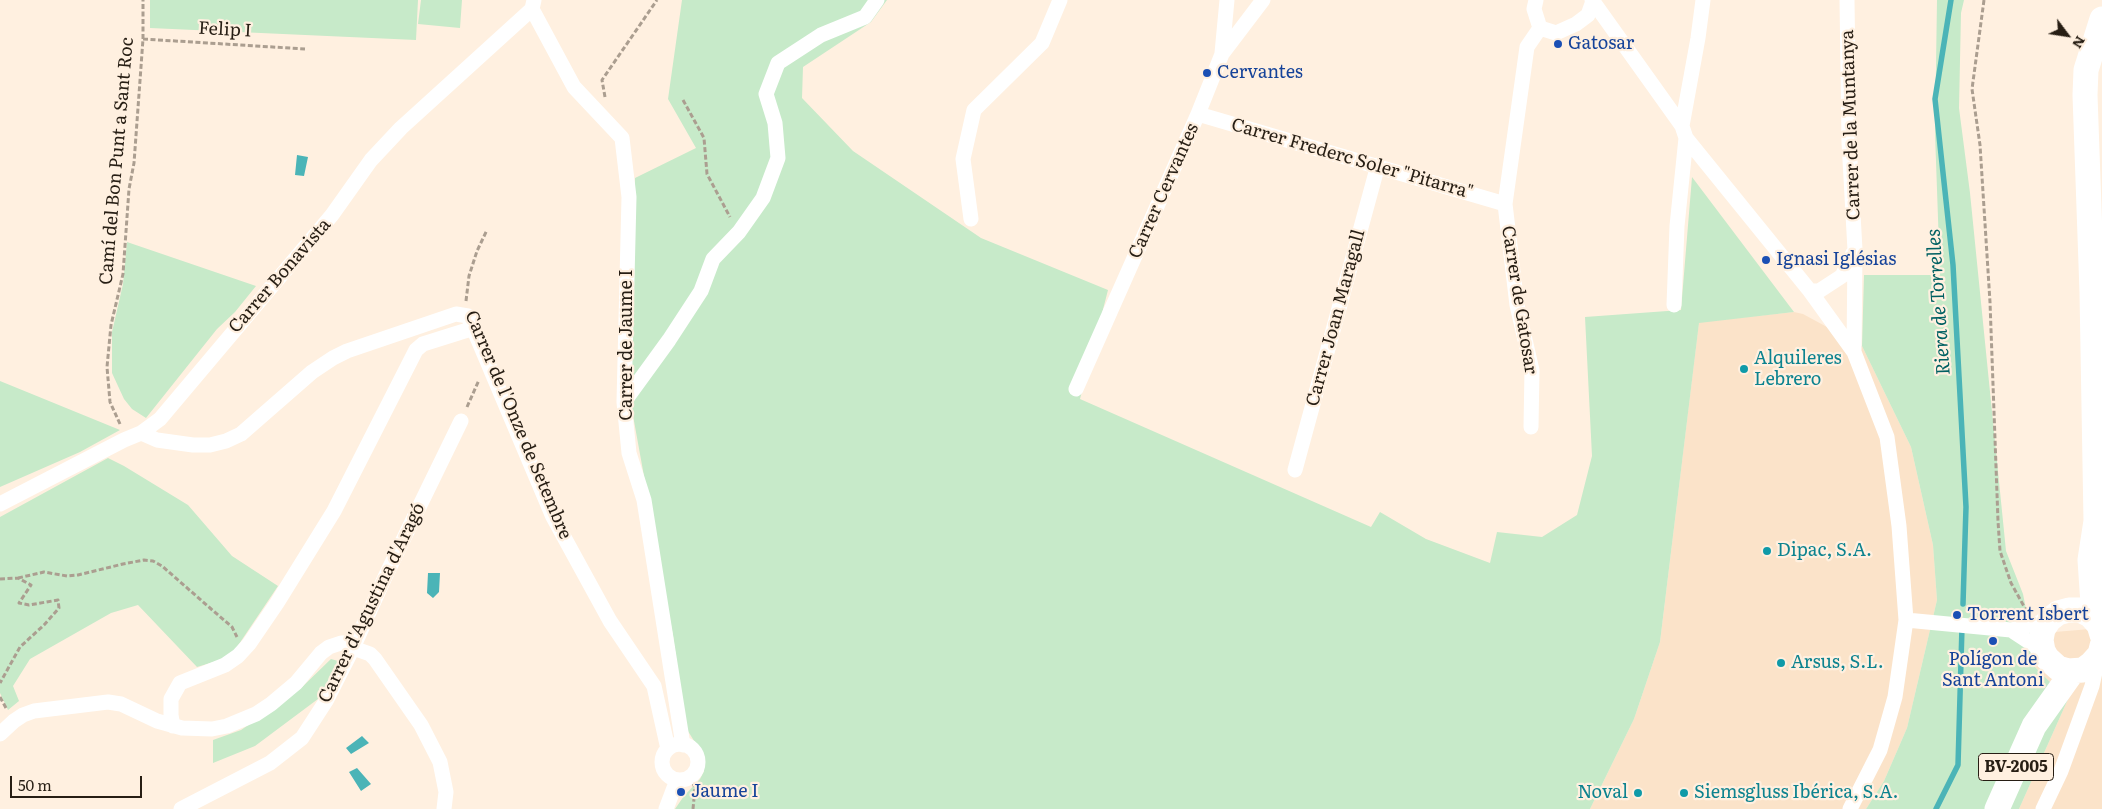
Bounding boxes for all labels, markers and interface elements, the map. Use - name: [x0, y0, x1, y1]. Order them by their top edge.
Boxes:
- north arrow: [2042, 10, 2092, 60]
- street label: Felip I: [198, 18, 252, 42]
- street label: Carrer de la Muntanya: [1837, 29, 1865, 221]
- place label: Gatosar: [1568, 33, 1634, 55]
- text: N: [2068, 33, 2091, 53]
- street label: Camí del Bon Punt a Sant Roc: [95, 36, 139, 286]
- marker: Gatosar: [1552, 38, 1564, 50]
- place label: Cervantes: [1217, 62, 1303, 84]
- marker: Cervantes: [1201, 67, 1213, 79]
- street label: Carrer Frederc Soler "Pitarra": [1229, 114, 1475, 204]
- street label: Carrer Cervantes: [1124, 120, 1204, 262]
- street label: Carrer Bonavista: [224, 214, 336, 338]
- street label: Carrer de Gatosar: [1497, 224, 1541, 376]
- street label: Carrer Joan Maragall: [1302, 227, 1370, 409]
- water label: Riera de Torrelles: [1923, 228, 1955, 376]
- place label: Ignasi Iglésias: [1776, 249, 1897, 271]
- marker: Ignasi Iglésias: [1760, 254, 1772, 266]
- street label: Carrer de Jaume I: [616, 269, 638, 421]
- street label: Carrer de l'Onze de Setembre: [460, 307, 576, 543]
- place label: Alquileres Lebrero: [1754, 348, 1842, 390]
- marker: Alquileres Lebrero: [1738, 363, 1750, 375]
- street label: Carrer d'Agustina d'Aragó: [314, 500, 430, 706]
- place label: Dipac, S.A.: [1777, 540, 1872, 562]
- marker: Dipac, S.A.: [1761, 545, 1773, 557]
- place label: Torrent Isbert: [1967, 604, 2089, 626]
- marker: Torrent Isbert: [1951, 609, 1963, 621]
- marker: Polígon de Sant Antoni: [1987, 635, 1999, 647]
- place label: Polígon de Sant Antoni: [1942, 649, 2044, 692]
- place label: Arsus, S.L.: [1791, 652, 1884, 674]
- marker: Arsus, S.L.: [1775, 657, 1787, 669]
- road number: BV-2005: [1978, 754, 2054, 780]
- scale bar: [12, 766, 145, 798]
- text: 50 m: [18, 773, 52, 796]
- place label: Jaume I: [691, 781, 759, 803]
- place label: Noval: [1577, 782, 1628, 804]
- place label: Siemsgluss Ibérica, S.A.: [1694, 782, 1898, 804]
- marker: Jaume I: [675, 786, 687, 798]
- marker: Noval: [1632, 787, 1644, 799]
- marker: Siemsgluss Ibérica, S.A.: [1678, 787, 1690, 799]

